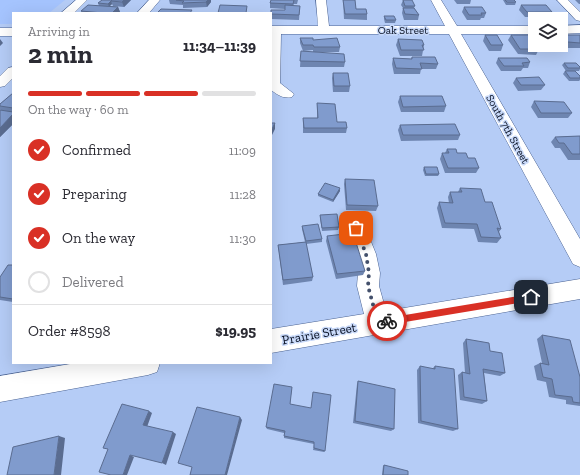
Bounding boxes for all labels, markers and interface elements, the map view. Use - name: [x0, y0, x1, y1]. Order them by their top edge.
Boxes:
- map controls: [528, 12, 568, 52]
- button: layers: [528, 12, 568, 52]
- text: Arriving in: [28, 24, 90, 39]
- street label: Oak Street: [378, 24, 429, 37]
- text: 11:34–11:39: [183, 37, 256, 55]
- text: 2 min: [28, 38, 93, 70]
- street label: South 7th Street: [483, 92, 532, 167]
- text: On the way · 60 m: [28, 102, 128, 117]
- icon: check: [28, 139, 50, 161]
- text: Confirmed: [62, 141, 131, 159]
- text: 11:09: [229, 143, 256, 158]
- icon: check: [28, 183, 50, 205]
- text: Preparing: [62, 185, 127, 203]
- text: 11:28: [229, 187, 256, 202]
- pin: [339, 211, 373, 245]
- icon: bag: [345, 217, 367, 239]
- icon: check: [28, 227, 50, 249]
- text: On the way: [62, 229, 135, 247]
- text: 11:30: [229, 231, 256, 246]
- text: Delivered: [62, 273, 124, 291]
- pin: [514, 280, 548, 314]
- icon: home: [520, 286, 542, 308]
- courier: [367, 301, 407, 341]
- icon: bike: [376, 310, 398, 332]
- street label: Prairie Street: [281, 320, 358, 347]
- text: Order #8598: [28, 322, 111, 340]
- text: $19.95: [215, 322, 256, 340]

